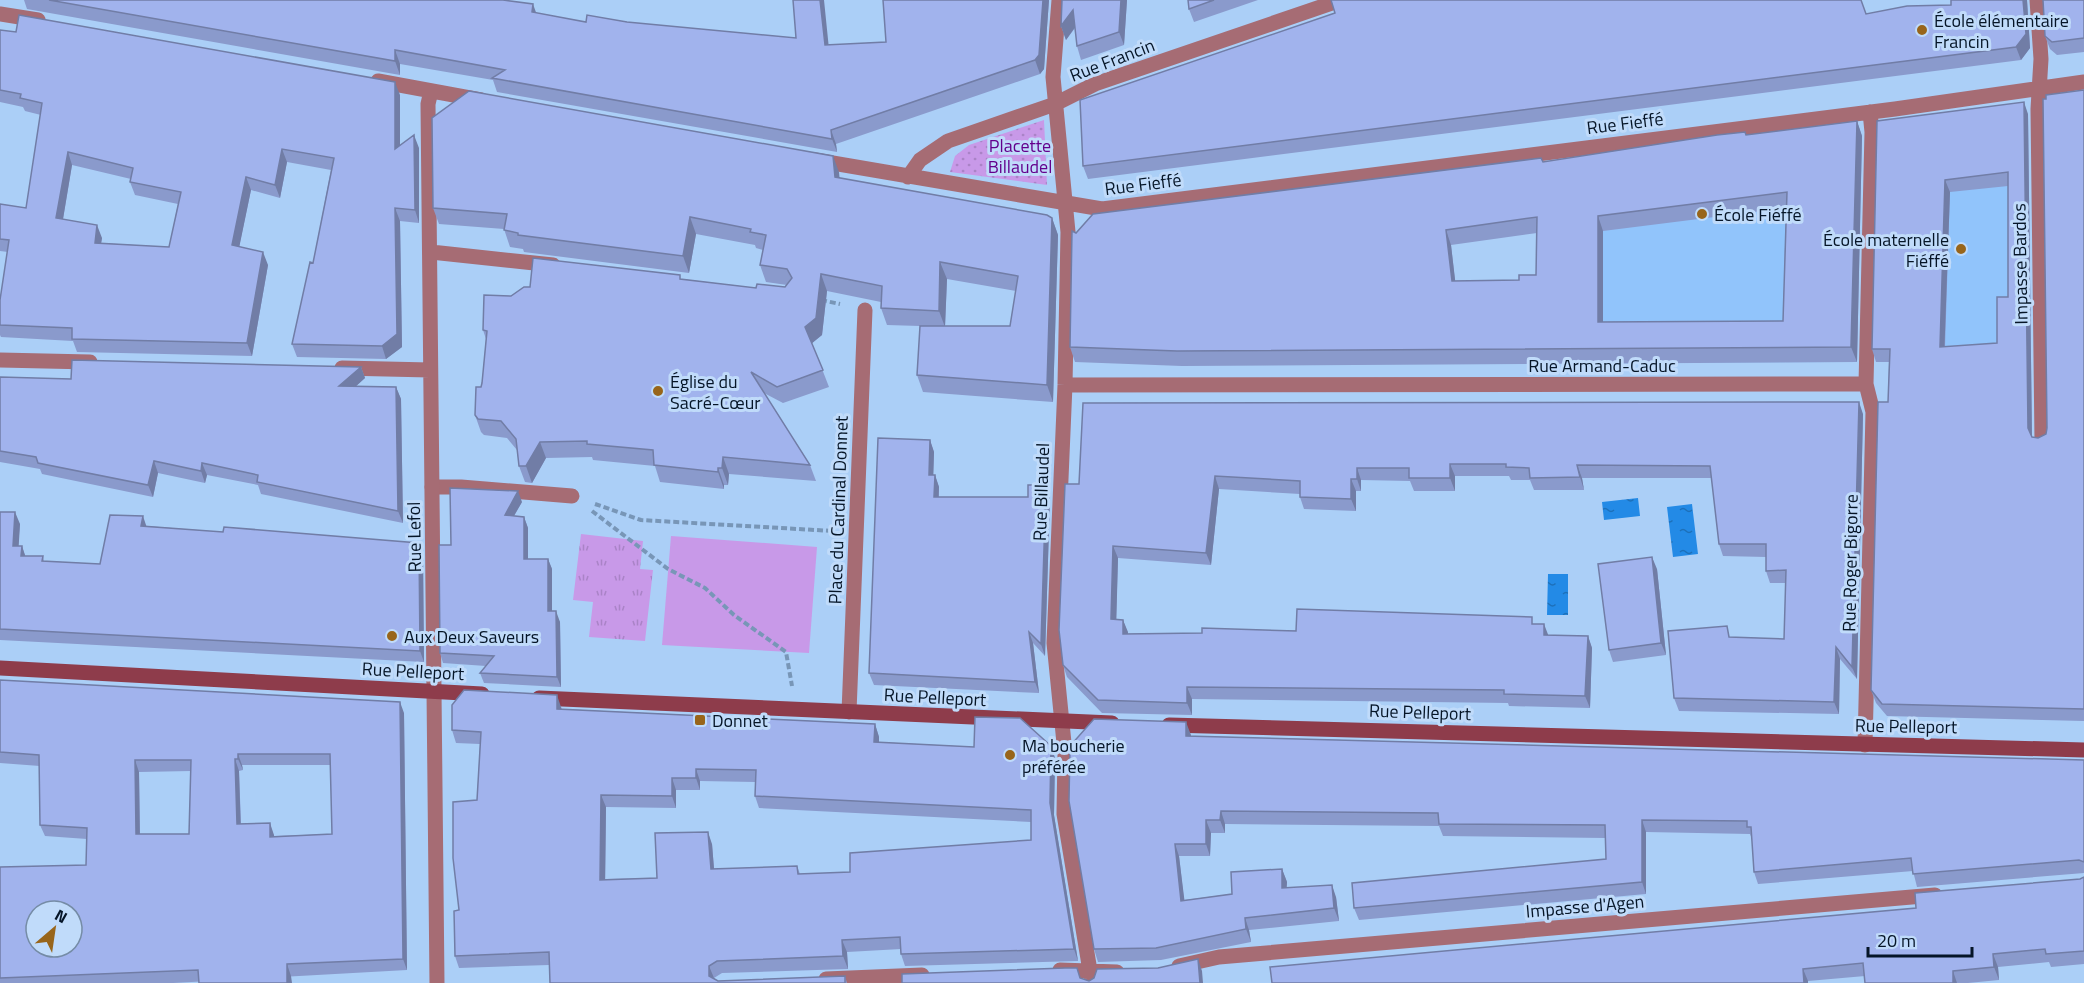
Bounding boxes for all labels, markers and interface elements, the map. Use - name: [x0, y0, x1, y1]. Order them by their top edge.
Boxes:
- place label: École élémentaire Francin: [1934, 7, 2069, 55]
- marker: École élémentaire Francin: [1915, 23, 1929, 37]
- street label: Rue Francin: [1066, 31, 1158, 89]
- street label: Rue Fieffé: [1585, 105, 1665, 141]
- park label: Placette Billaudel: [988, 132, 1052, 180]
- street label: Rue Fieffé: [1103, 166, 1183, 202]
- place label: École Fiéffé: [1714, 201, 1802, 228]
- street label: Impasse Bardos: [2005, 203, 2035, 325]
- marker: École Fiéffé: [1695, 207, 1709, 221]
- place label: École maternelle Fiéffé: [1823, 226, 1949, 274]
- marker: École maternelle Fiéffé: [1954, 242, 1968, 256]
- street label: Rue Armand-Caduc: [1528, 352, 1676, 379]
- place label: Église du Sacré-Cœur: [670, 368, 760, 416]
- marker: Église du Sacré-Cœur: [651, 384, 665, 398]
- street label: Place du Cardinal Donnet: [821, 415, 855, 605]
- street label: Rue Billaudel: [1026, 442, 1056, 542]
- street label: Rue Roger Bigorre: [1835, 494, 1865, 632]
- street label: Rue Lefol: [400, 501, 428, 573]
- place label: Aux Deux Saveurs: [404, 623, 539, 650]
- marker: Aux Deux Saveurs: [385, 629, 399, 643]
- street label: Rue Pelleport: [361, 655, 465, 687]
- street label: Rue Pelleport: [883, 681, 987, 713]
- street label: Rue Pelleport: [1368, 697, 1472, 727]
- place label: Donnet: [712, 707, 768, 734]
- street label: Rue Pelleport: [1855, 712, 1958, 740]
- marker: Donnet: [693, 713, 707, 727]
- place label: Ma boucherie préférée: [1022, 732, 1125, 780]
- marker: Ma boucherie préférée: [1003, 748, 1017, 762]
- street label: Impasse d'Agen: [1525, 887, 1645, 925]
- north arrow: [24, 899, 84, 959]
- text: N: [51, 903, 72, 929]
- scale bar: [1868, 920, 1972, 958]
- text: 20 m: [1877, 927, 1916, 954]

